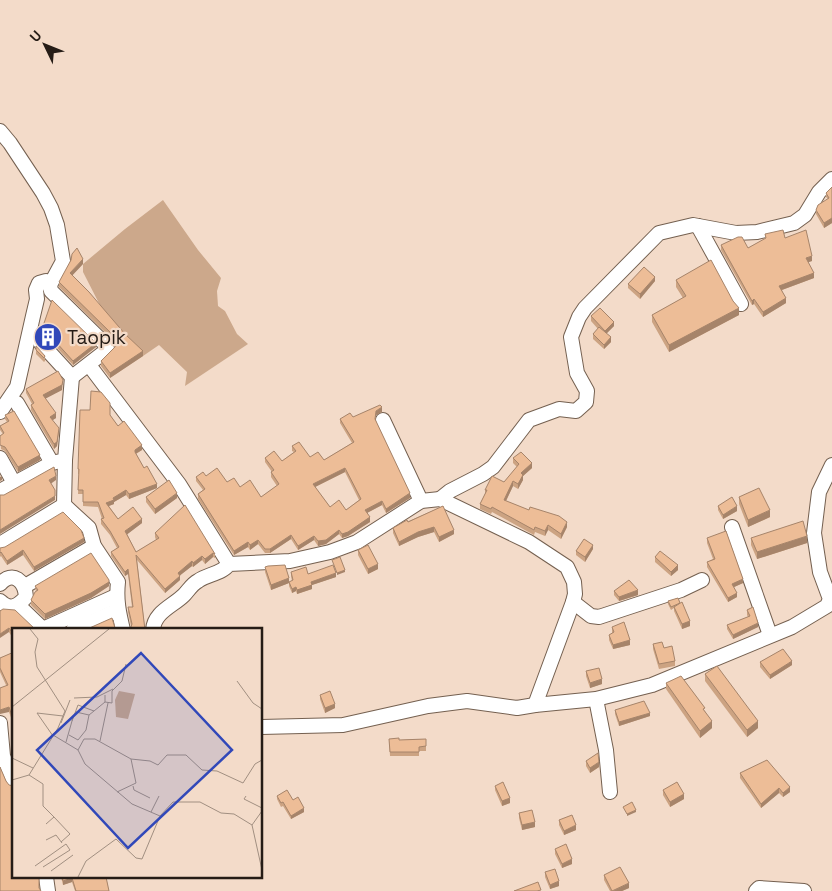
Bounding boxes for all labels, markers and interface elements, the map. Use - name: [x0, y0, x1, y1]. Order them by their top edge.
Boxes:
- north arrow: [20, 20, 70, 70]
- text: U: [26, 27, 45, 46]
- building icon: Taopik: [33, 322, 63, 352]
- place label: Taopik: [67, 325, 126, 350]
- inset map: [12, 628, 262, 878]

